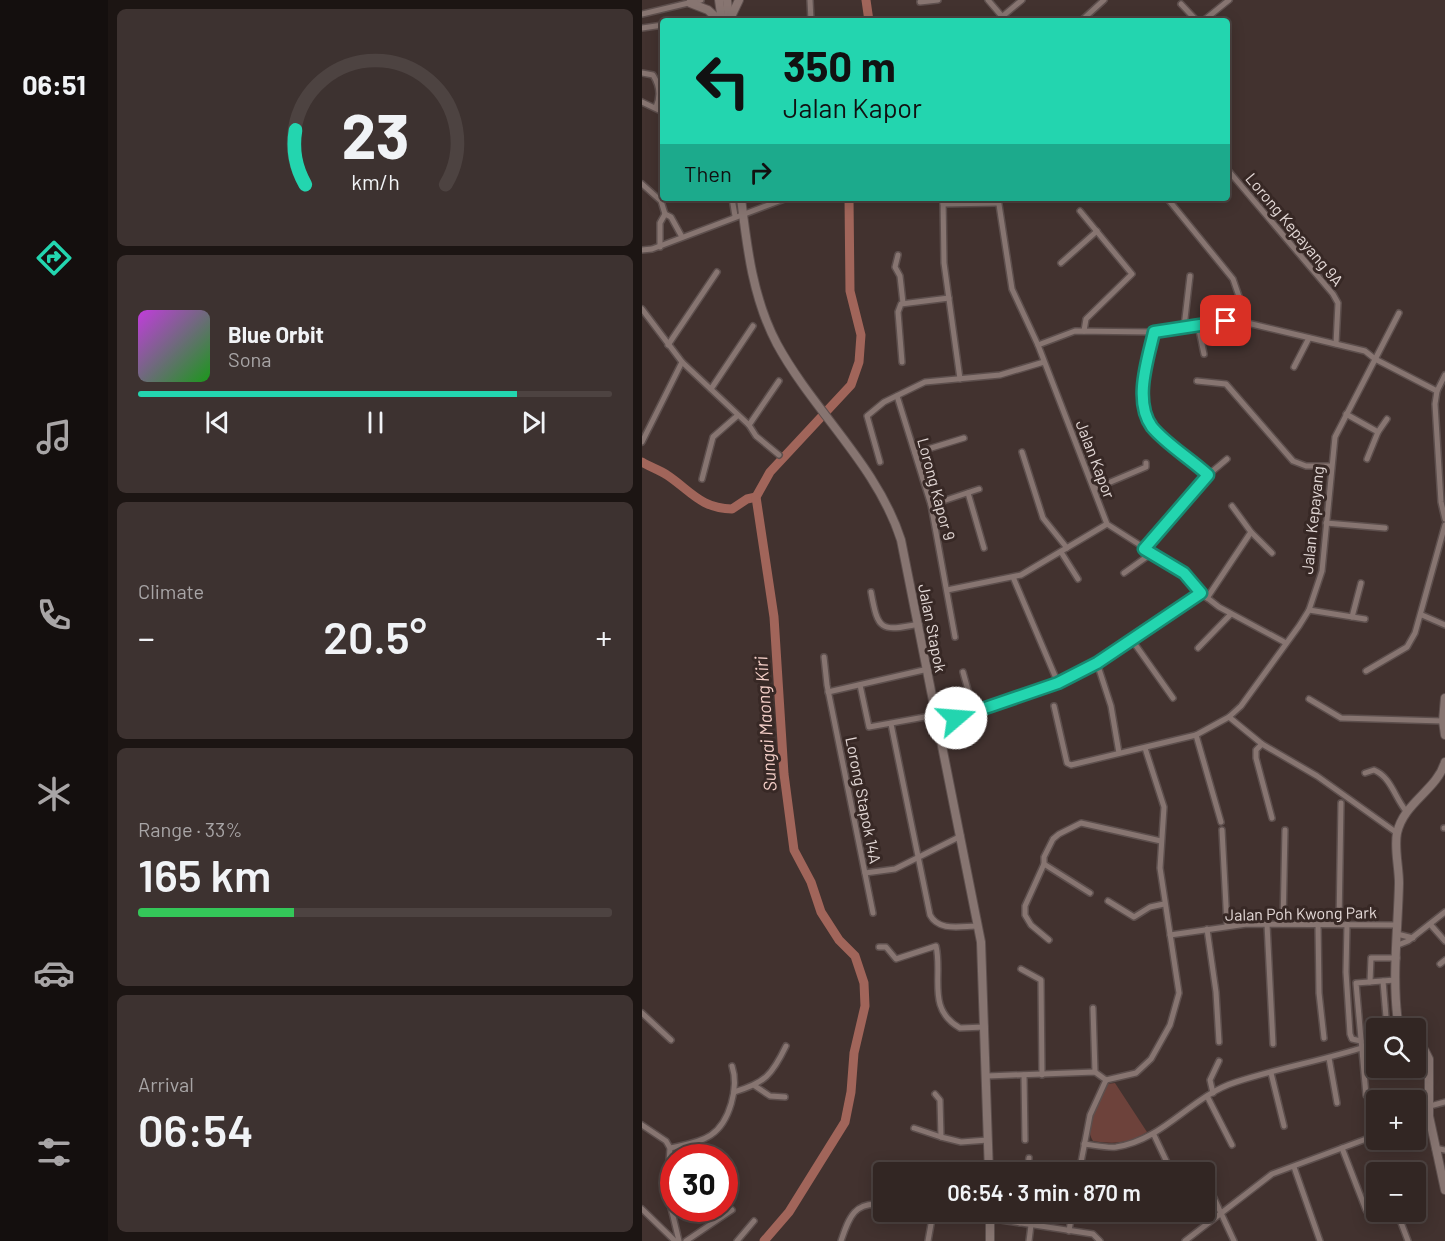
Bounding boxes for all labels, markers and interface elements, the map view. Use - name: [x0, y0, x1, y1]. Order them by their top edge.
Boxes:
- text: 350 m: [783, 40, 896, 90]
- icon: left: [684, 42, 762, 120]
- text: 06:51: [22, 68, 86, 100]
- text: Jalan Kapor: [783, 91, 922, 123]
- text: 23: [341, 97, 409, 171]
- icon: right: [744, 156, 777, 189]
- text: Then: [684, 160, 732, 186]
- text: km/h: [351, 169, 399, 194]
- street label: Lorong Kepayang 9A: [1242, 169, 1348, 289]
- icon: directions: [33, 237, 75, 279]
- pin: [1200, 295, 1251, 346]
- icon: arrive: [1209, 304, 1242, 337]
- text: Blue Orbit: [228, 321, 324, 347]
- text: Sona: [228, 347, 272, 371]
- icon: previous: [201, 406, 234, 439]
- icon: pause: [359, 406, 392, 439]
- icon: next: [517, 406, 550, 439]
- icon: music: [33, 416, 75, 458]
- street label: Jalan Kapor: [1072, 417, 1120, 501]
- street label: Lorong Kapor 9: [914, 436, 960, 542]
- street label: Jalan Kepayang: [1297, 465, 1327, 575]
- text: Climate: [138, 579, 204, 603]
- street label: Jalan Stapok: [915, 582, 951, 674]
- icon: phone: [33, 594, 75, 636]
- text: 20.5°: [323, 609, 427, 663]
- text: −: [138, 617, 155, 657]
- text: +: [595, 617, 612, 657]
- water label: Sungai Maong Kiri: [749, 655, 781, 792]
- position arrow: [924, 686, 988, 750]
- street label: Lorong Stapok 14A: [842, 735, 886, 865]
- icon: climate: [33, 773, 75, 815]
- text: Range · 33%: [138, 817, 242, 841]
- text: 165 km: [138, 847, 271, 901]
- street label: Jalan Poh Kwong Park: [1225, 902, 1377, 924]
- icon: car: [33, 952, 75, 994]
- map controls: [1366, 1018, 1426, 1222]
- button: search: [1366, 1018, 1426, 1078]
- text: Arrival: [138, 1072, 194, 1096]
- button: +: [1366, 1090, 1426, 1150]
- text: 06:54: [138, 1102, 254, 1156]
- icon: filters: [33, 1131, 75, 1173]
- speed limit sign: 30: [660, 1144, 738, 1222]
- button: −: [1366, 1162, 1426, 1222]
- text: 06:54 · 3 min · 870 m: [947, 1179, 1141, 1205]

